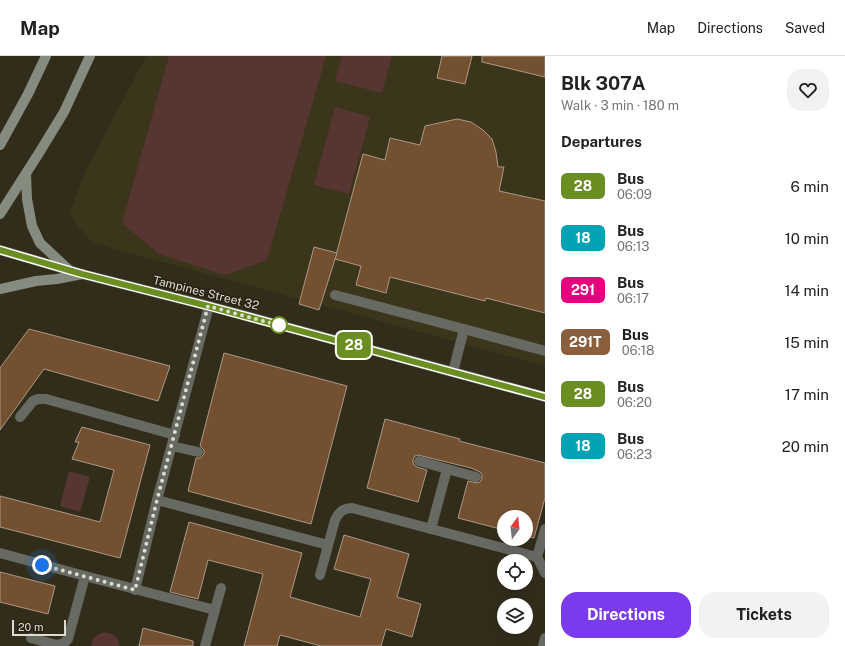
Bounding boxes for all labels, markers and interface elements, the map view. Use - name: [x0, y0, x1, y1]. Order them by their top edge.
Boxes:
- text: Map: [20, 17, 60, 39]
- text: Map: [647, 20, 675, 36]
- text: Directions: [697, 20, 763, 36]
- text: Saved: [785, 20, 825, 36]
- button: heart: [787, 69, 829, 111]
- text: Blk 307A: [561, 72, 646, 94]
- text: Walk · 3 min · 180 m: [561, 98, 679, 113]
- text: Departures: [561, 133, 642, 150]
- text: Bus: [617, 170, 644, 187]
- text: 28: [574, 178, 592, 194]
- text: 6 min: [791, 178, 829, 195]
- text: 06:09: [617, 187, 652, 202]
- text: Bus: [617, 222, 644, 239]
- text: 18: [575, 230, 591, 246]
- text: 10 min: [785, 230, 829, 247]
- text: 06:13: [617, 239, 649, 254]
- street label: Tampines Street 32: [151, 273, 261, 313]
- text: Bus: [617, 274, 644, 291]
- text: 291: [571, 282, 595, 298]
- text: 14 min: [784, 282, 829, 299]
- text: 06:17: [617, 291, 649, 306]
- unlabelled marker: [270, 316, 288, 334]
- text: Bus: [622, 326, 649, 343]
- line badge: 28: [336, 332, 372, 358]
- text: 291T: [569, 334, 602, 350]
- text: 15 min: [784, 334, 829, 351]
- text: 28: [345, 337, 363, 353]
- text: 06:18: [622, 343, 654, 358]
- text: Bus: [617, 378, 644, 395]
- text: 28: [574, 386, 592, 402]
- text: 17 min: [785, 386, 829, 403]
- text: 06:20: [617, 395, 652, 410]
- text: Bus: [617, 430, 644, 447]
- text: 18: [575, 438, 591, 454]
- text: 20 min: [782, 438, 829, 455]
- text: 06:23: [617, 447, 652, 462]
- north arrow: [497, 510, 533, 546]
- map controls: [497, 510, 533, 634]
- button: locate: [497, 554, 533, 590]
- your location: [32, 555, 52, 575]
- button: Directions: [561, 592, 691, 638]
- button: Tickets: [699, 592, 829, 638]
- button: layers: [497, 598, 533, 634]
- scale bar: [12, 618, 66, 637]
- text: 20 m: [18, 621, 43, 633]

